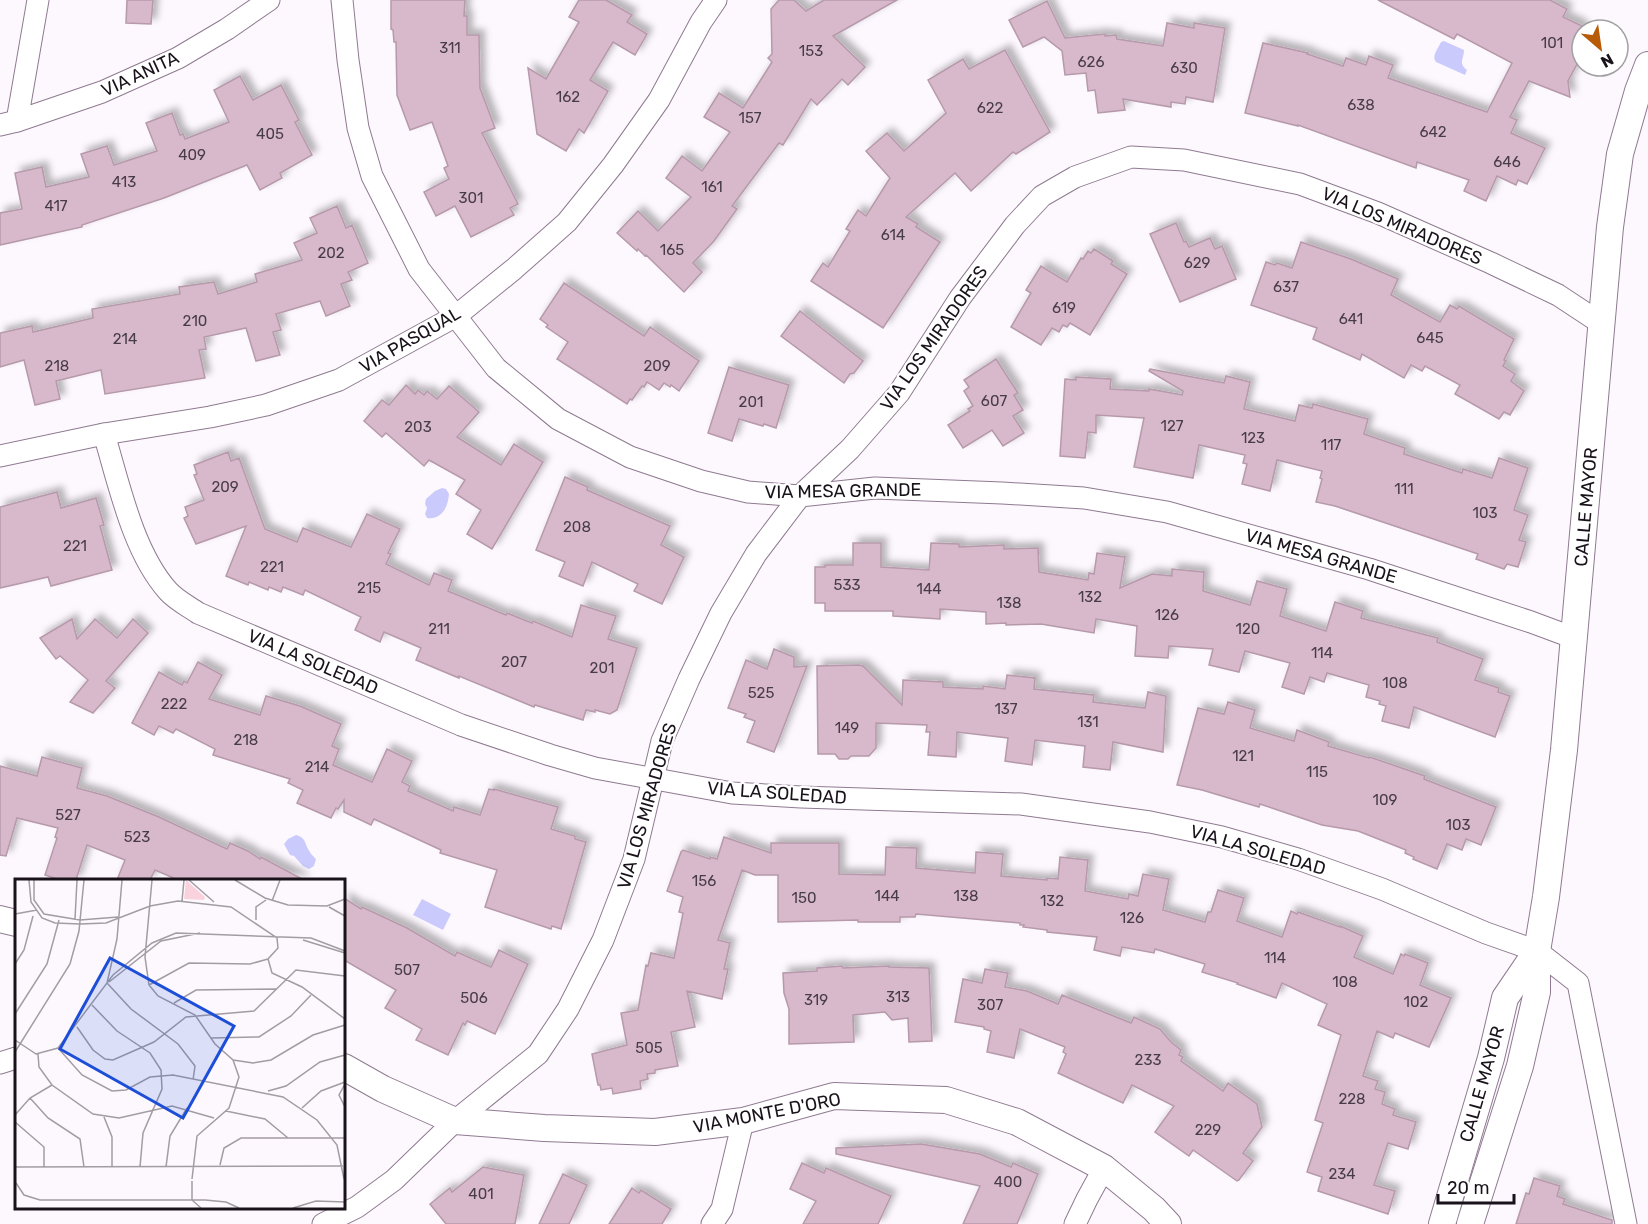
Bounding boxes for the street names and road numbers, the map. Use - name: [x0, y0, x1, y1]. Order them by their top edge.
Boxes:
- street label: VIA ANITA: [98, 47, 182, 101]
- street label: VIA LOS MIRADORES: [1319, 182, 1485, 270]
- street label: VIA LOS MIRADORES: [876, 261, 992, 415]
- street label: VIA PASQUAL: [355, 302, 465, 378]
- street label: CALLE MAYOR: [1570, 446, 1602, 568]
- street label: VIA MESA GRANDE: [764, 479, 922, 503]
- street label: VIA MESA GRANDE: [1243, 524, 1399, 588]
- street label: VIA LA SOLEDAD: [244, 625, 382, 699]
- street label: VIA LOS MIRADORES: [613, 720, 681, 892]
- street label: VIA LA SOLEDAD: [706, 777, 848, 809]
- street label: VIA LA SOLEDAD: [1188, 820, 1328, 880]
- street label: CALLE MAYOR: [1455, 1023, 1509, 1145]
- street label: VIA MONTE D'ORO: [691, 1088, 843, 1138]

